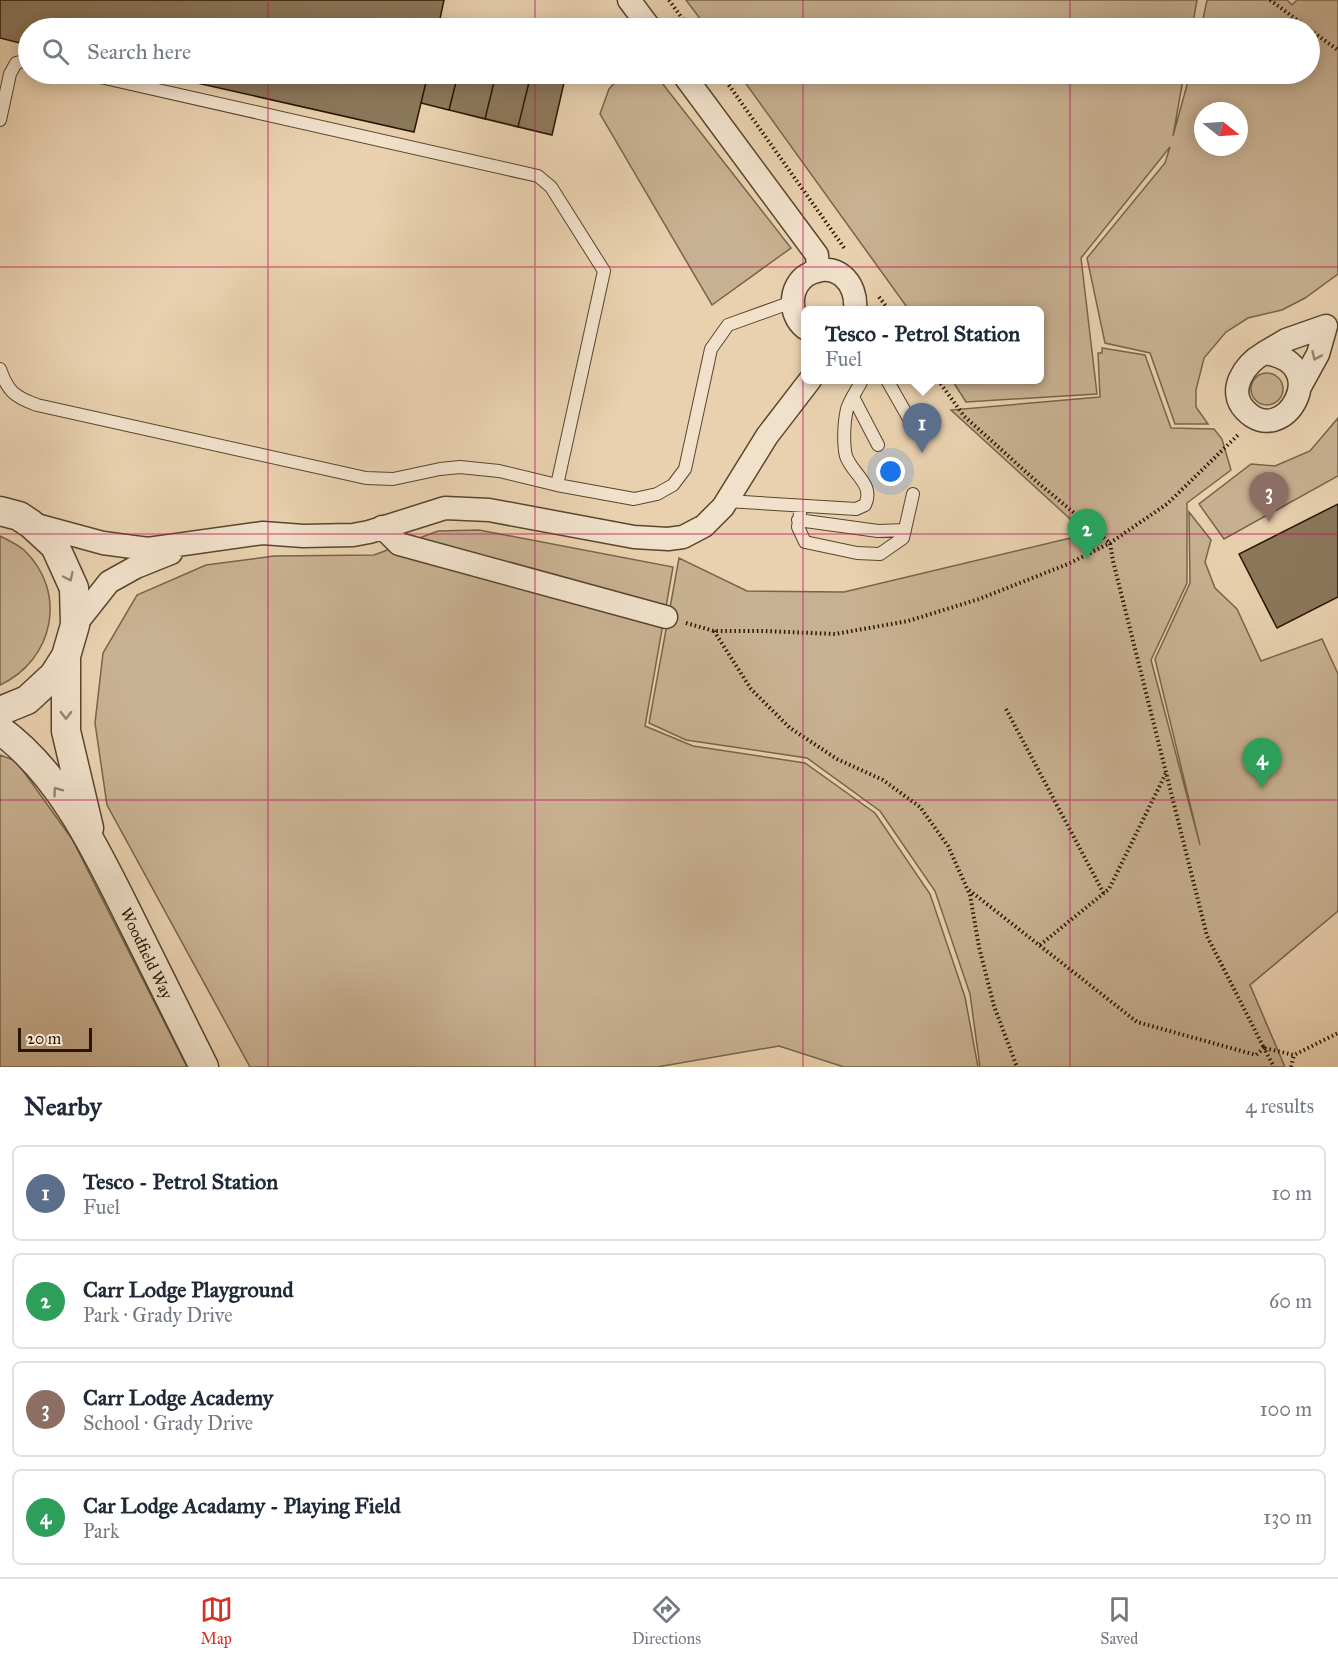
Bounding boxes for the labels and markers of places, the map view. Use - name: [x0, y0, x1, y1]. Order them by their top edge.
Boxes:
- pin: 1: [902, 404, 942, 453]
- pin: 3: [1250, 472, 1288, 522]
- pin: 2: [1068, 510, 1106, 559]
- pin: 4: [1242, 738, 1282, 788]

